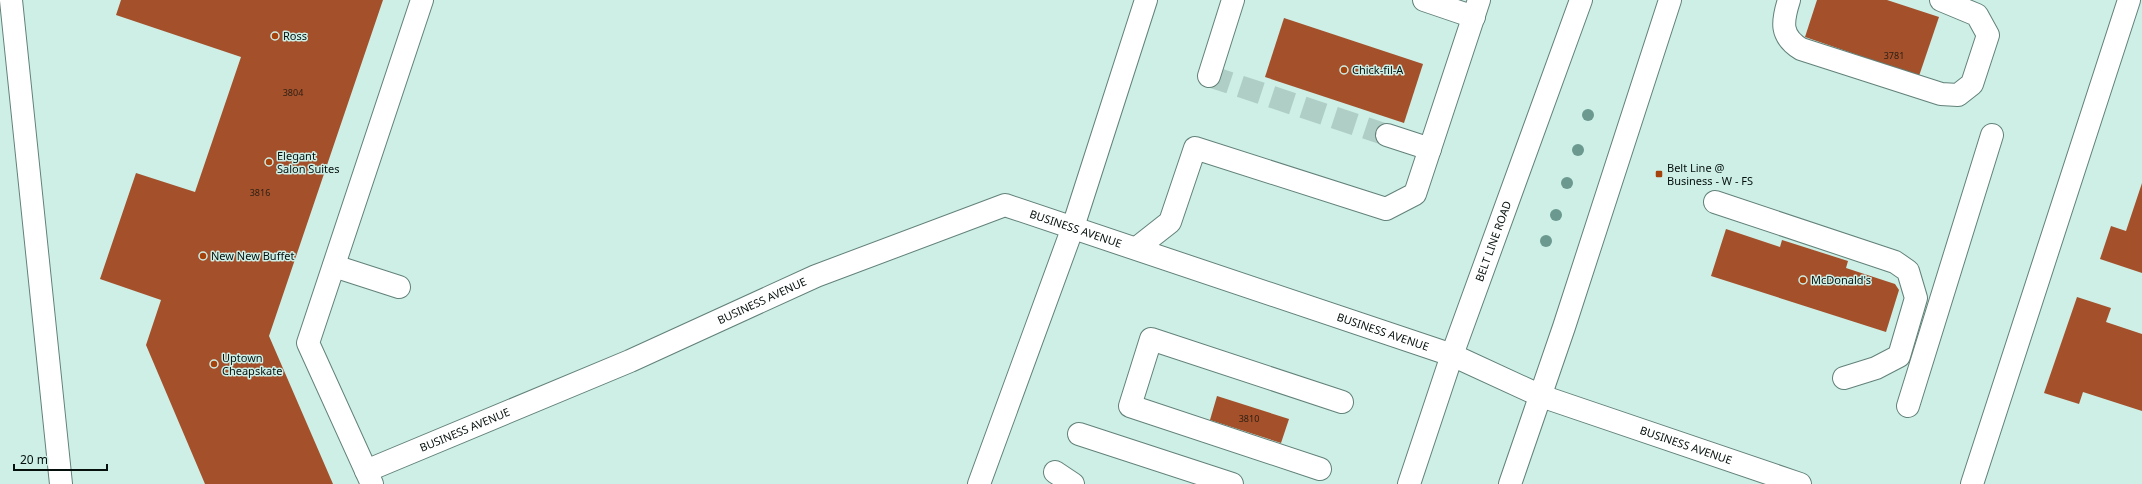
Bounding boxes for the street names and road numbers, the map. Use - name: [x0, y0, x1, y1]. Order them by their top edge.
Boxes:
- street label: BELT LINE ROAD: [1471, 199, 1514, 284]
- street label: BUSINESS AVENUE: [1028, 206, 1124, 251]
- street label: BUSINESS AVENUE: [715, 273, 809, 327]
- street label: BUSINESS AVENUE: [1335, 309, 1431, 354]
- street label: BUSINESS AVENUE: [417, 404, 512, 455]
- street label: BUSINESS AVENUE: [1638, 422, 1734, 467]

